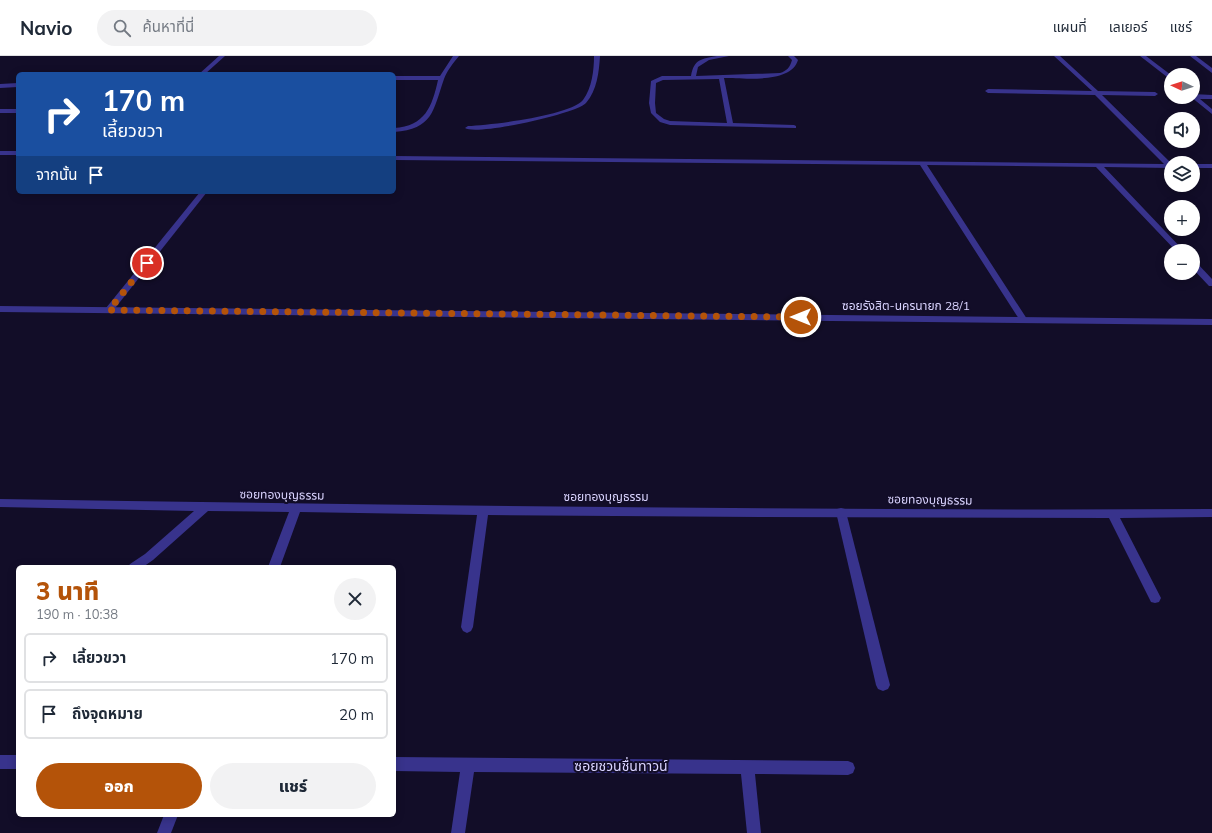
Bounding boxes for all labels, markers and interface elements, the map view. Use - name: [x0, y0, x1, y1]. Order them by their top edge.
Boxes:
- search box: [97, 10, 377, 46]
- text: Navio: [20, 16, 73, 40]
- icon: search: [111, 17, 133, 39]
- text: ค้นหาที่นี่: [143, 17, 194, 36]
- text: แผนที่: [1053, 18, 1087, 36]
- text: เลเยอร์: [1109, 18, 1148, 36]
- text: แชร์: [1170, 18, 1192, 36]
- north arrow: [1164, 68, 1200, 104]
- map controls: [1164, 68, 1200, 280]
- text: 170 m: [102, 83, 185, 118]
- icon: right: [36, 88, 88, 140]
- button: sound: [1164, 112, 1200, 148]
- text: เลี้ยวขวา: [102, 119, 163, 142]
- button: layers: [1164, 156, 1200, 192]
- icon: arrive: [85, 164, 107, 186]
- text: จากนั้น: [36, 165, 77, 184]
- button: +: [1164, 200, 1200, 236]
- button: −: [1164, 244, 1200, 280]
- pin: [130, 246, 164, 280]
- icon: arrive: [136, 252, 158, 274]
- position arrow: [780, 296, 822, 338]
- street label: ซอยรังสิต-นครนายก 28/1: [842, 298, 970, 313]
- street label: ซอยทองบุญธรรม: [239, 486, 325, 503]
- street label: ซอยทองบุญธรรม: [563, 489, 649, 504]
- street label: ซอยทองบุญธรรม: [887, 491, 973, 508]
- text: 3 นาที: [36, 576, 99, 606]
- button: close: [334, 578, 376, 620]
- text: 190 m · 10:38: [36, 606, 118, 622]
- icon: right: [38, 647, 60, 669]
- text: เลี้ยวขวา: [72, 648, 126, 667]
- text: 170 m: [330, 649, 374, 668]
- icon: arrive: [38, 703, 60, 725]
- text: ถึงจุดหมาย: [72, 704, 143, 723]
- text: 20 m: [339, 705, 374, 724]
- street label: ซอยชวนชื่นทาวน์: [574, 756, 668, 775]
- button: ออก: [36, 763, 202, 809]
- button: แชร์: [210, 763, 376, 809]

